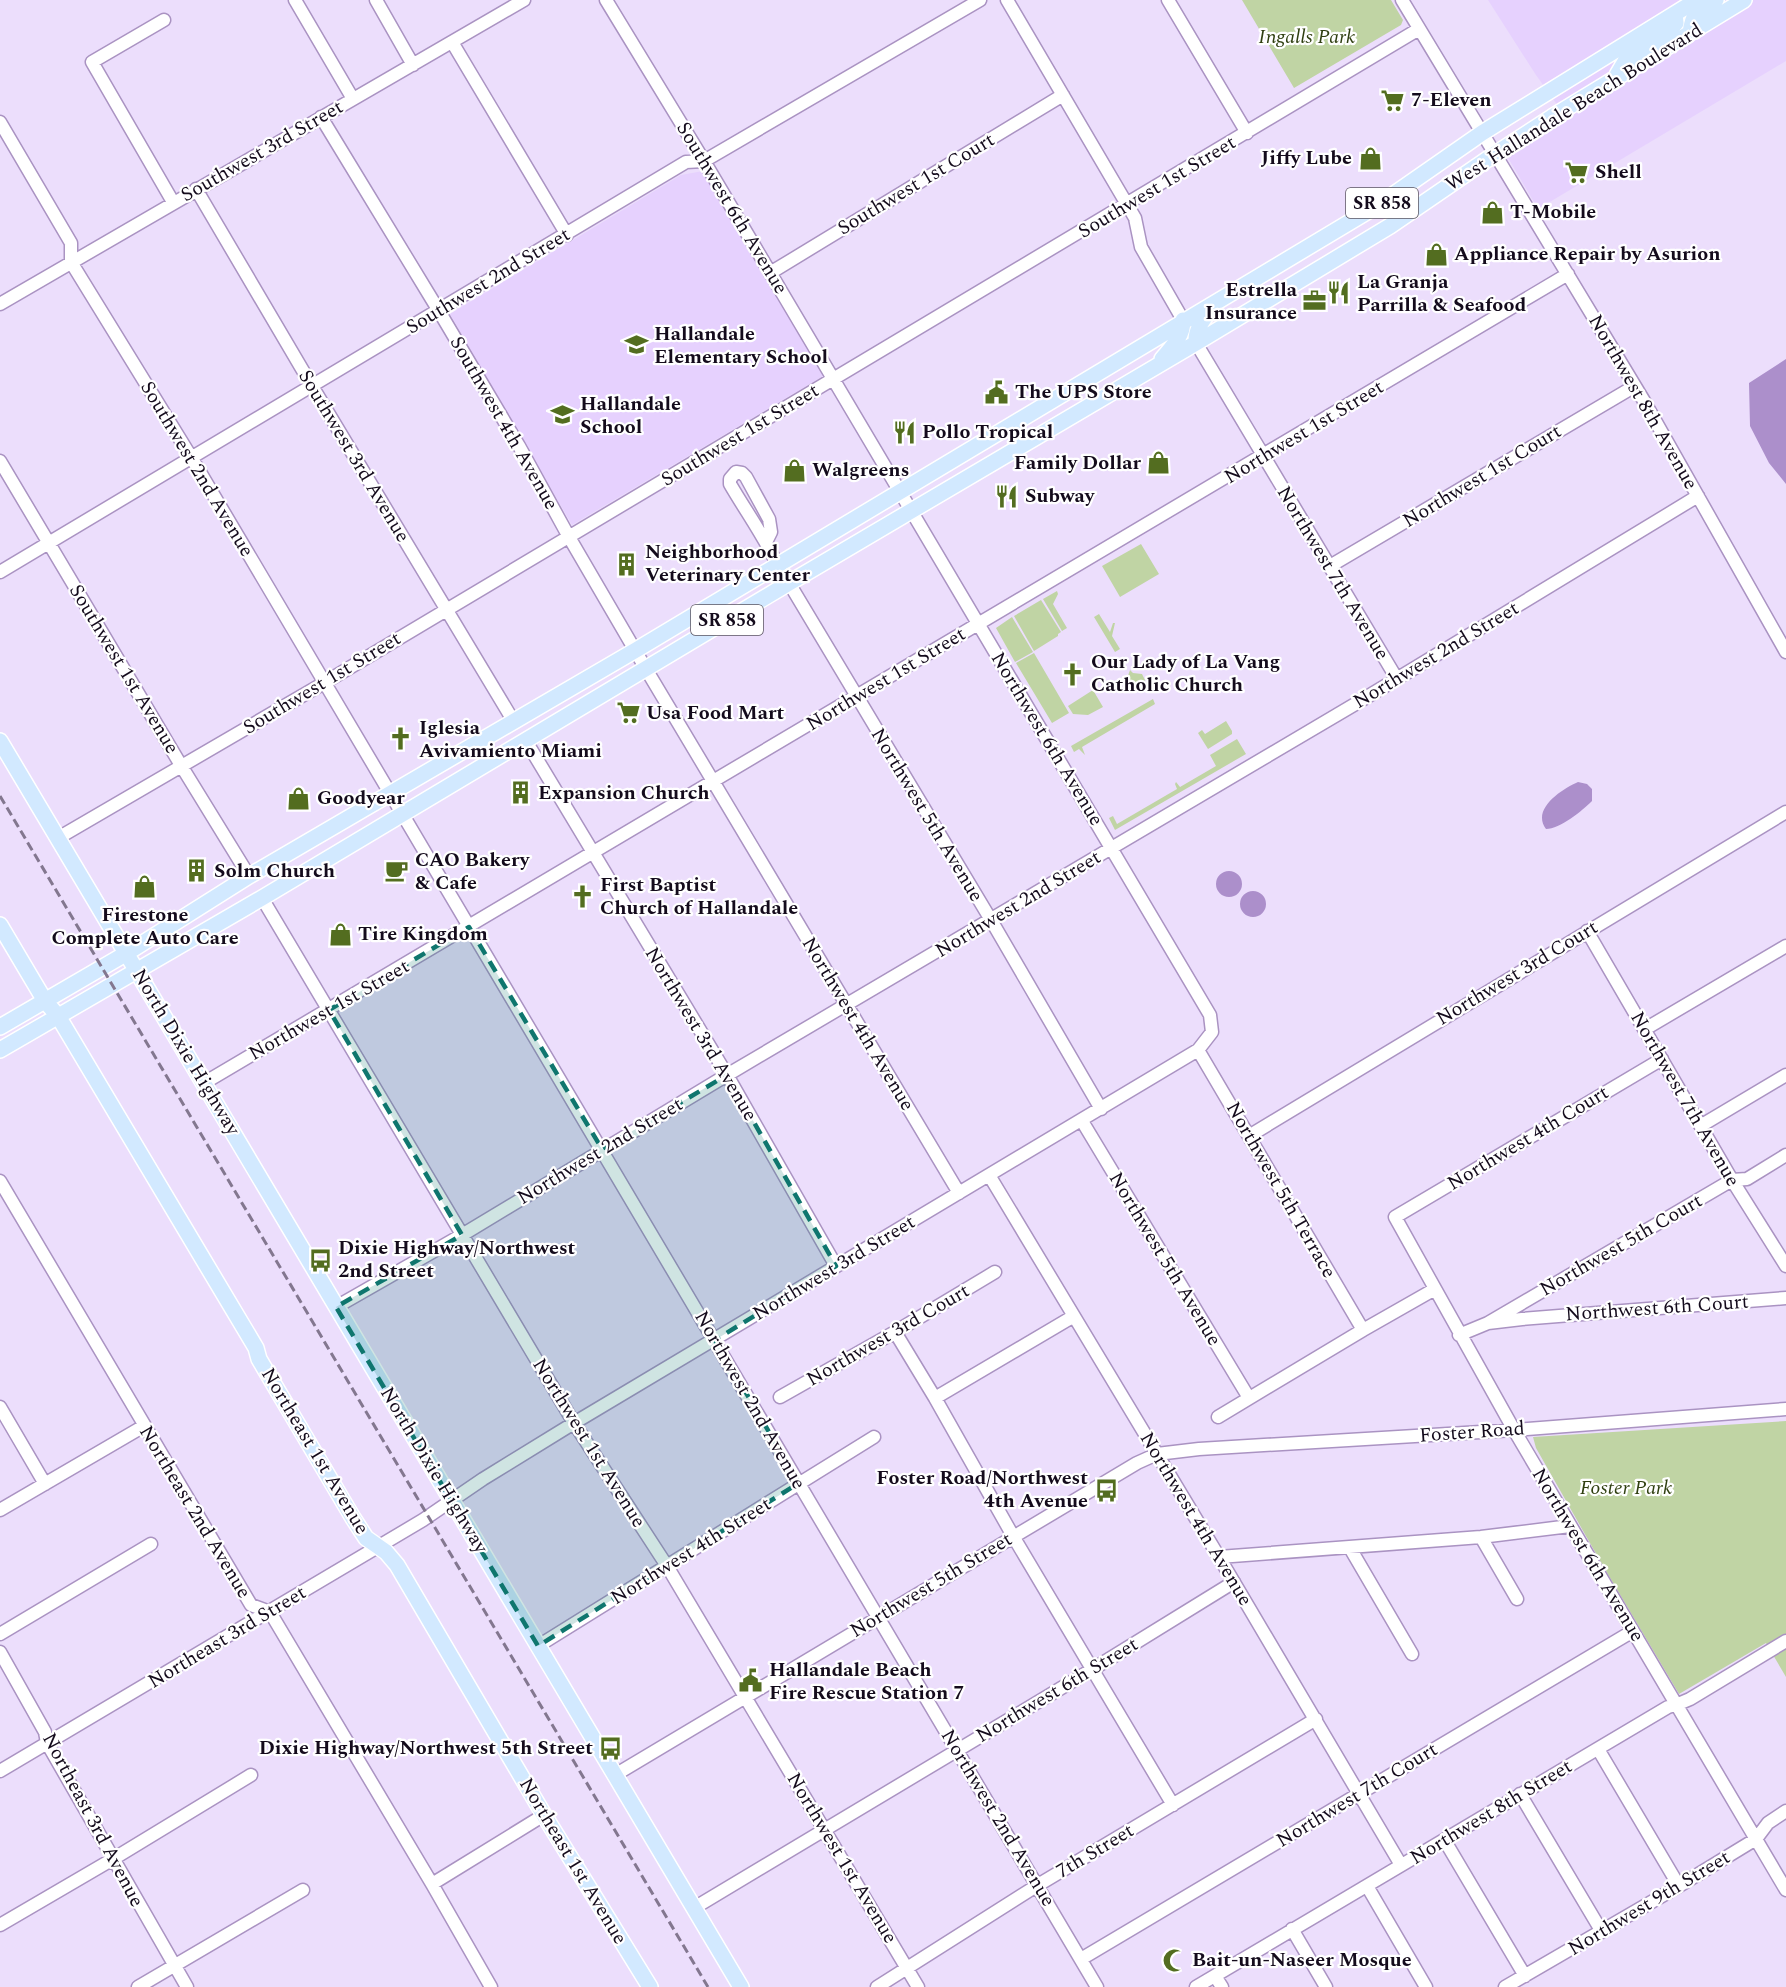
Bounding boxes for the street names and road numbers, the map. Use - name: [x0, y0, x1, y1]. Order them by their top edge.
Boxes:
- street label: West Hallandale Beach Boulevard: [1439, 15, 1709, 199]
- street label: Southwest 3rd Street: [175, 92, 349, 210]
- street label: Southwest 6th Avenue: [669, 116, 795, 300]
- street label: Southwest 1st Court: [832, 125, 1000, 243]
- street label: Southwest 1st Street: [1072, 128, 1242, 246]
- road number: SR 858: [1346, 188, 1418, 218]
- street label: Southwest 2nd Street: [400, 220, 576, 342]
- street label: Northwest 8th Avenue: [1580, 309, 1706, 495]
- street label: Southwest 4th Avenue: [442, 330, 566, 516]
- street label: Southwest 3rd Avenue: [290, 364, 418, 548]
- street label: Northwest 1st Street: [1218, 372, 1390, 492]
- street label: Southwest 2nd Avenue: [132, 375, 262, 563]
- street label: Southwest 1st Street: [655, 376, 825, 494]
- street label: Northwest 1st Court: [1397, 417, 1567, 535]
- street label: Northwest 7th Avenue: [1269, 480, 1397, 666]
- street label: Southwest 1st Avenue: [61, 578, 187, 760]
- street label: Northwest 2nd Street: [1347, 594, 1525, 716]
- road number: SR 858: [691, 605, 763, 635]
- street label: Northwest 1st Street: [800, 619, 972, 739]
- street label: Southwest 1st Street: [237, 624, 407, 742]
- street label: Northwest 6th Avenue: [983, 646, 1111, 832]
- street label: Northwest 5th Avenue: [863, 722, 991, 908]
- street label: Northwest 2nd Street: [929, 843, 1107, 965]
- street label: Northwest 3rd Court: [1430, 913, 1604, 1033]
- street label: Northwest 4th Avenue: [794, 931, 922, 1117]
- street label: Northwest 3rd Avenue: [637, 941, 765, 1127]
- street label: Northwest 1st Street: [243, 952, 415, 1068]
- street label: North Dixie Highway: [124, 963, 249, 1142]
- street label: Northwest 7th Avenue: [1622, 1006, 1748, 1192]
- street label: Northwest 4th Court: [1442, 1078, 1614, 1198]
- street label: Northwest 2nd Street: [511, 1090, 689, 1212]
- street label: Northwest 5th Terrace: [1218, 1096, 1344, 1284]
- street label: Northwest 5th Avenue: [1101, 1166, 1229, 1352]
- street label: Northwest 5th Court: [1534, 1186, 1708, 1304]
- street label: Northwest 3rd Street: [747, 1207, 921, 1329]
- street label: Northwest 3rd Court: [801, 1276, 975, 1394]
- street label: Northwest 6th Court: [1564, 1287, 1750, 1329]
- street label: Northwest 2nd Avenue: [686, 1305, 814, 1495]
- street label: Northwest 1st Avenue: [525, 1352, 653, 1534]
- street label: Northeast 1st Avenue: [253, 1362, 377, 1540]
- street label: North Dixie Highway: [372, 1381, 497, 1560]
- street label: Foster Road: [1418, 1413, 1526, 1451]
- street label: Northeast 2nd Avenue: [131, 1420, 259, 1604]
- street label: Northwest 4th Avenue: [1132, 1426, 1260, 1612]
- street label: Northwest 6th Avenue: [1524, 1462, 1652, 1648]
- street label: Northwest 4th Street: [605, 1489, 777, 1613]
- street label: Northwest 5th Street: [844, 1525, 1018, 1645]
- street label: Northeast 3rd Street: [142, 1578, 312, 1696]
- street label: Northwest 6th Street: [970, 1630, 1144, 1750]
- street label: Northwest 2nd Avenue: [933, 1724, 1063, 1912]
- street label: Northeast 3rd Avenue: [34, 1727, 152, 1913]
- street label: Northwest 7th Court: [1271, 1735, 1443, 1855]
- street label: Northwest 8th Street: [1404, 1752, 1578, 1872]
- street label: Northwest 1st Avenue: [779, 1767, 905, 1949]
- street label: Northeast 1st Avenue: [511, 1772, 635, 1950]
- street label: 7th Street: [1050, 1816, 1140, 1886]
- street label: Northwest 9th Street: [1562, 1843, 1736, 1963]

